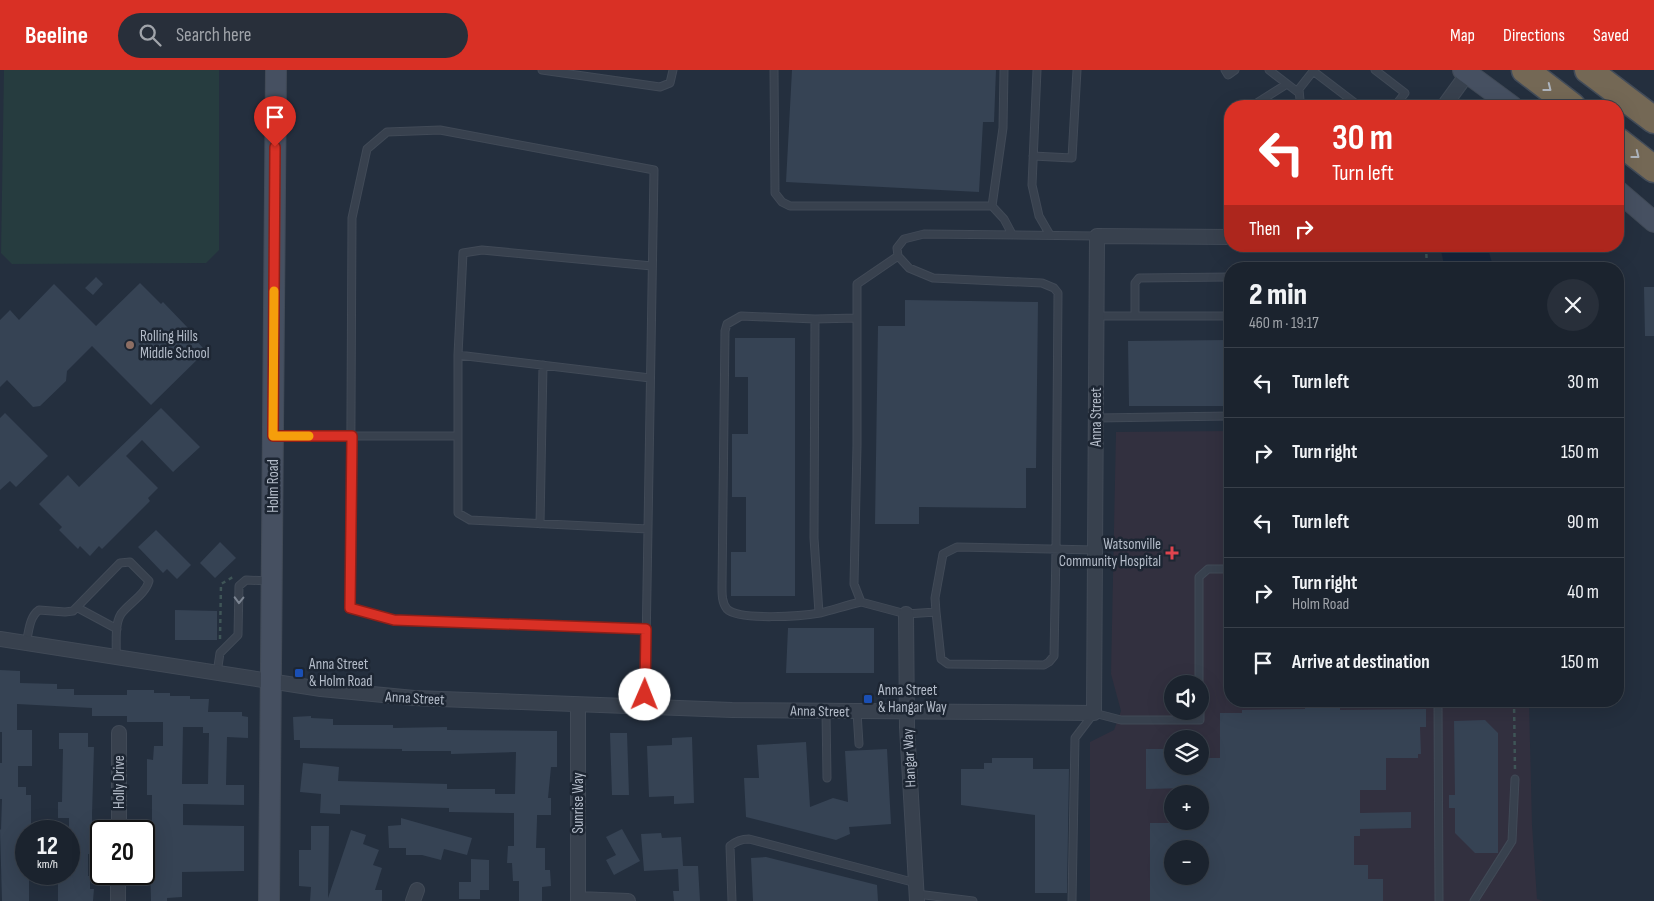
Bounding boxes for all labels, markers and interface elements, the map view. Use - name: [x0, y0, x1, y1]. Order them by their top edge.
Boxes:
- search box: [118, 13, 468, 58]
- text: Beeline: [25, 21, 88, 50]
- icon: search: [136, 21, 164, 49]
- text: Search here: [176, 24, 251, 47]
- text: Map: [1450, 25, 1475, 46]
- text: Directions: [1503, 25, 1565, 46]
- text: Saved: [1593, 25, 1629, 46]
- one-way arrow: [1542, 82, 1552, 91]
- pin: [254, 96, 296, 147]
- icon: arrive: [261, 103, 289, 131]
- text: 30 m: [1332, 117, 1393, 160]
- icon: left: [1249, 120, 1314, 185]
- one-way arrow: [1630, 150, 1639, 158]
- text: Turn left: [1332, 160, 1394, 187]
- icon: right: [1290, 215, 1318, 243]
- text: Then: [1249, 218, 1280, 241]
- text: 2 min: [1249, 277, 1307, 313]
- button: close: [1547, 279, 1599, 331]
- text: 460 m · 19:17: [1249, 314, 1319, 333]
- place label: Rolling Hills Middle School: [140, 327, 210, 363]
- marker: Rolling Hills Middle School: [124, 339, 136, 351]
- icon: left: [1249, 369, 1277, 397]
- text: Turn left: [1292, 371, 1349, 394]
- text: 30 m: [1567, 371, 1599, 394]
- street label: Anna Street: [1087, 387, 1106, 448]
- icon: right: [1249, 439, 1277, 467]
- text: Turn right: [1292, 441, 1357, 464]
- text: 150 m: [1561, 441, 1599, 464]
- street label: Holm Road: [264, 459, 283, 513]
- icon: left: [1249, 509, 1277, 537]
- text: Turn left: [1292, 511, 1349, 534]
- text: 90 m: [1567, 511, 1599, 534]
- place label: Watsonville Community Hospital: [1059, 535, 1161, 571]
- marker: Watsonville Community Hospital: [1165, 546, 1179, 560]
- text: Turn right: [1292, 572, 1357, 595]
- icon: right: [1249, 579, 1277, 607]
- text: 40 m: [1567, 581, 1599, 604]
- text: Holm Road: [1292, 595, 1349, 614]
- one-way arrow: [233, 596, 244, 604]
- icon: arrive: [1249, 649, 1277, 677]
- text: Arrive at destination: [1292, 651, 1430, 674]
- text: 150 m: [1561, 651, 1599, 674]
- place label: Anna Street & Holm Road: [308, 655, 373, 691]
- marker: Anna Street & Holm Road: [293, 667, 305, 679]
- position arrow: [618, 668, 670, 720]
- map controls: [1164, 675, 1209, 885]
- button: sound: [1164, 675, 1209, 720]
- place label: Anna Street & Hangar Way: [877, 681, 947, 717]
- street label: Anna Street: [384, 687, 446, 710]
- marker: Anna Street & Hangar Way: [862, 693, 874, 705]
- street label: Anna Street: [789, 701, 850, 722]
- street label: Hangar Way: [898, 728, 921, 788]
- button: layers: [1164, 730, 1209, 775]
- street label: Holly Drive: [110, 755, 129, 809]
- street label: Sunrise Way: [569, 772, 588, 833]
- button: +: [1164, 785, 1209, 830]
- speed limit sign: 20: [90, 820, 155, 885]
- text: 12: [37, 831, 58, 862]
- button: −: [1164, 840, 1209, 885]
- text: km/h: [37, 857, 58, 872]

